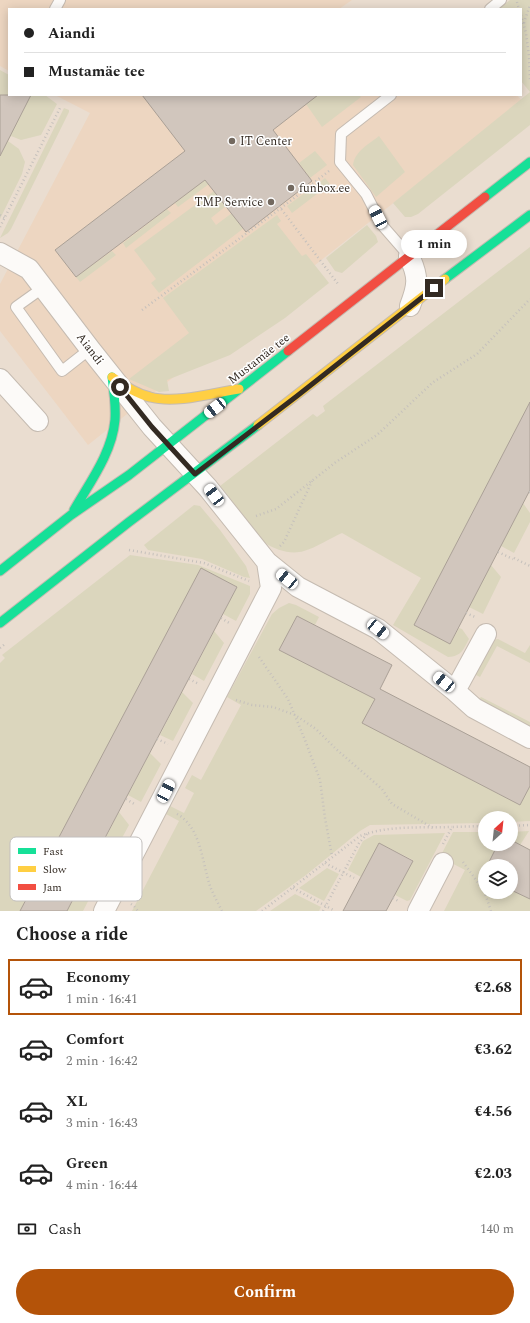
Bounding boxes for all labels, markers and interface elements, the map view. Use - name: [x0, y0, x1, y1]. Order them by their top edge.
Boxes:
- text: Aiandi: [48, 22, 95, 45]
- text: Mustamäe tee: [48, 60, 145, 83]
- place label: IT Center: [240, 132, 292, 151]
- marker: IT Center: [227, 136, 237, 146]
- place label: funbox.ee: [299, 179, 350, 198]
- marker: funbox.ee: [286, 183, 296, 193]
- place label: TMP Service: [194, 193, 263, 212]
- marker: TMP Service: [266, 197, 276, 207]
- car: [367, 204, 389, 230]
- callout: 1 min: [401, 230, 467, 258]
- text: 1 min: [417, 234, 451, 254]
- route end: [425, 279, 443, 297]
- street label: Aiandi: [72, 329, 109, 369]
- street label: Mustamäe tee: [224, 329, 294, 389]
- route start: [111, 378, 129, 396]
- car: [202, 396, 228, 420]
- car: [202, 482, 226, 508]
- car: [274, 567, 300, 591]
- car: [365, 617, 391, 641]
- car: [431, 670, 457, 694]
- car: [155, 778, 177, 804]
- north arrow: [478, 811, 518, 851]
- map controls: [478, 811, 518, 899]
- legend: [10, 837, 142, 901]
- text: Fast: [43, 843, 64, 860]
- button: layers: [478, 859, 518, 899]
- text: Slow: [43, 861, 67, 878]
- text: Jam: [43, 879, 62, 896]
- text: Choose a ride: [16, 921, 128, 948]
- text: Economy: [66, 966, 130, 989]
- icon: car: [18, 969, 54, 1005]
- text: €2.68: [474, 976, 512, 999]
- text: 1 min · 16:41: [66, 989, 138, 1009]
- text: Comfort: [66, 1028, 124, 1051]
- icon: car: [18, 1031, 54, 1067]
- text: €3.62: [474, 1038, 512, 1061]
- text: 2 min · 16:42: [66, 1051, 138, 1071]
- text: XL: [66, 1090, 87, 1113]
- icon: car: [18, 1093, 54, 1129]
- text: €4.56: [474, 1100, 512, 1123]
- text: 3 min · 16:43: [66, 1113, 138, 1133]
- text: Green: [66, 1152, 108, 1175]
- icon: car: [18, 1155, 54, 1191]
- text: €2.03: [474, 1162, 512, 1185]
- text: 4 min · 16:44: [66, 1175, 138, 1195]
- icon: cash: [16, 1218, 38, 1240]
- text: Cash: [48, 1218, 81, 1241]
- text: 140 m: [480, 1219, 514, 1239]
- button: Confirm: [16, 1269, 514, 1315]

